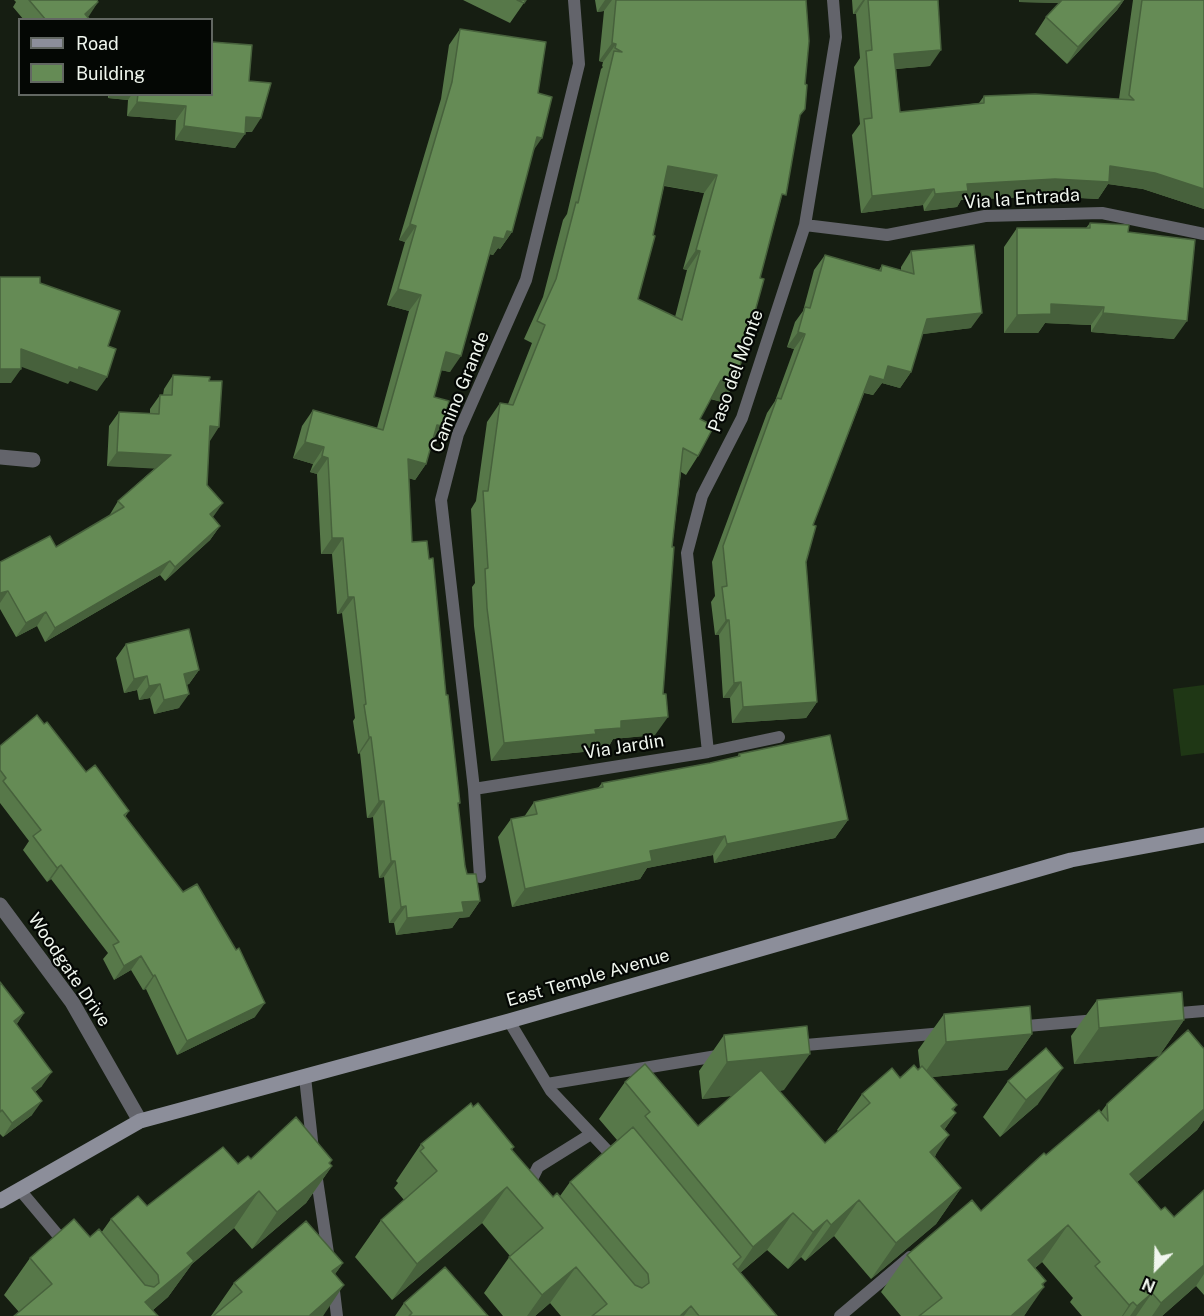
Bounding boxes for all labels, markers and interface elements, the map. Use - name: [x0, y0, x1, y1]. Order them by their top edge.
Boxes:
- legend: [18, 18, 213, 96]
- text: Road: [76, 33, 119, 54]
- text: Building: [76, 63, 145, 84]
- street label: Via la Entrada: [963, 184, 1081, 214]
- street label: Paso del Monte: [704, 307, 768, 435]
- street label: Camino Grande: [426, 328, 494, 456]
- street label: Via Jardin: [583, 730, 665, 764]
- street label: Woodgate Drive: [23, 909, 115, 1031]
- street label: East Temple Avenue: [504, 944, 672, 1012]
- north arrow: [1126, 1238, 1186, 1298]
- text: N: [1139, 1274, 1158, 1296]

